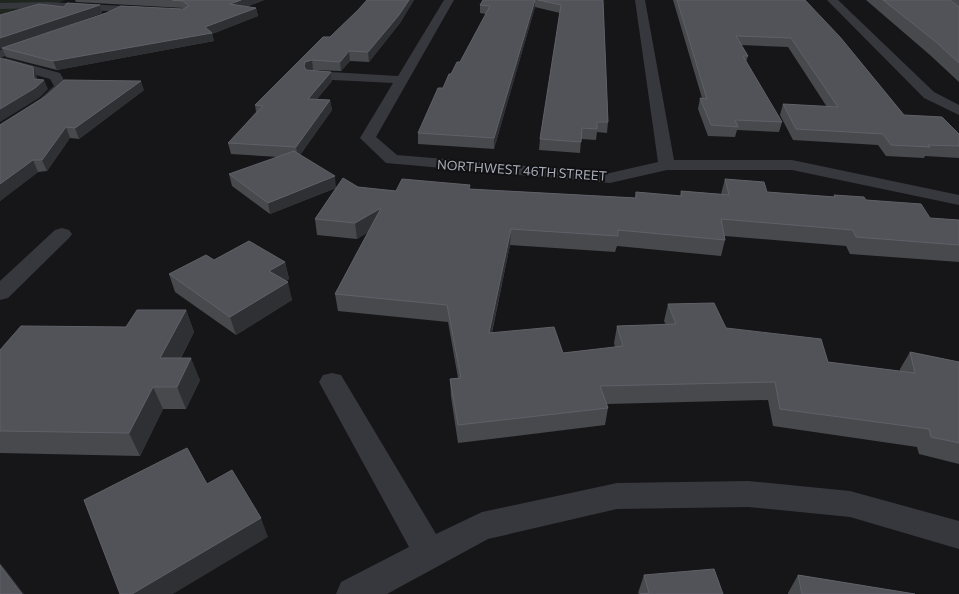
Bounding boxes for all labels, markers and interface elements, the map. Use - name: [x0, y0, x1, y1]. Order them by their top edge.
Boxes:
- street label: NORTHWEST 46TH STREET: [437, 156, 607, 184]

